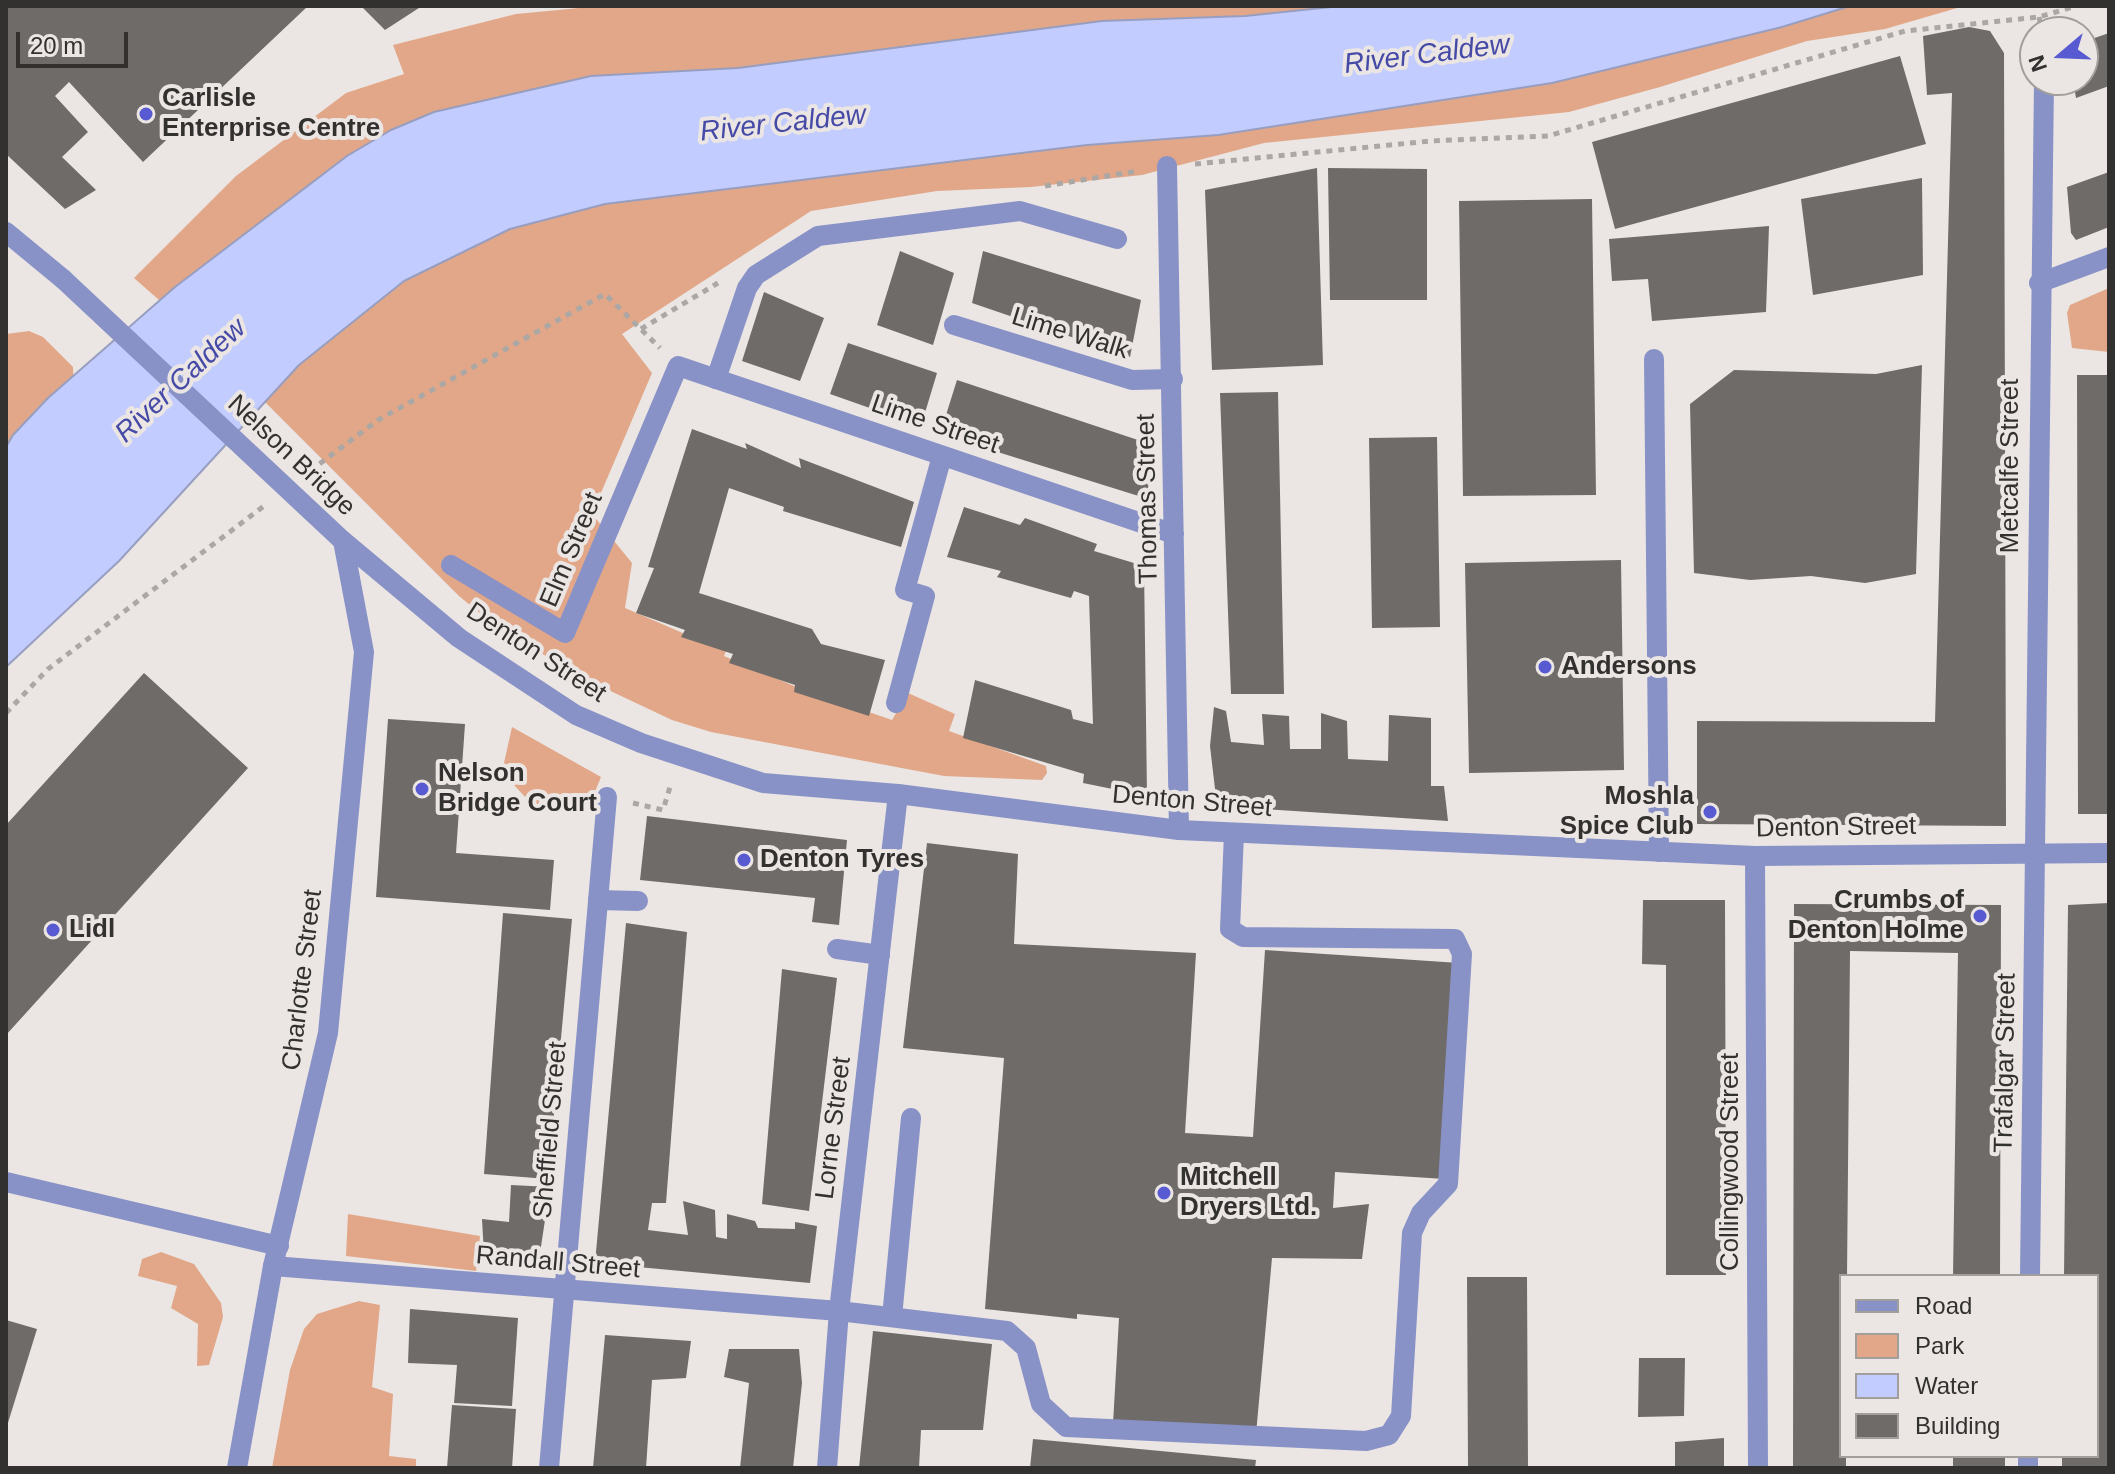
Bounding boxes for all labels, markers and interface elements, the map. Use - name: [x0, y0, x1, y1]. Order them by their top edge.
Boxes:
- scale bar: [20, 16, 132, 66]
- north arrow: [2019, 16, 2099, 96]
- water label: River Caldew: [1342, 28, 1512, 82]
- text: 20 m: [30, 32, 83, 59]
- text: N: [2023, 52, 2052, 75]
- place label: Carlisle Enterprise Centre: [162, 83, 380, 144]
- water label: River Caldew: [698, 99, 868, 149]
- marker: Carlisle Enterprise Centre: [137, 105, 155, 123]
- street label: Lime Walk: [1008, 301, 1132, 367]
- water label: River Caldew: [109, 312, 253, 450]
- street label: Metcalfe Street: [1995, 379, 2027, 553]
- street label: Nelson Bridge: [221, 389, 361, 523]
- street label: Lime Street: [867, 389, 1003, 461]
- street label: Thomas Street: [1131, 413, 1165, 585]
- street label: Elm Street: [534, 488, 610, 612]
- street label: Denton Street: [460, 596, 612, 710]
- place label: Andersons: [1561, 651, 1697, 683]
- marker: Andersons: [1536, 658, 1554, 676]
- place label: Nelson Bridge Court: [438, 758, 597, 820]
- street label: Denton Street: [1111, 779, 1273, 825]
- marker: Nelson Bridge Court: [413, 780, 431, 798]
- place label: Moshla Spice Club: [1560, 781, 1694, 842]
- marker: Moshla Spice Club: [1701, 803, 1719, 821]
- street label: Denton Street: [1756, 811, 1916, 845]
- place label: Denton Tyres: [760, 844, 924, 876]
- marker: Denton Tyres: [735, 851, 753, 869]
- place label: Crumbs of Denton Holme: [1788, 885, 1964, 946]
- street label: Charlotte Street: [276, 888, 330, 1072]
- marker: Crumbs of Denton Holme: [1971, 907, 1989, 925]
- place label: Lidl: [69, 914, 115, 946]
- marker: Lidl: [44, 921, 62, 939]
- street label: Trafalgar Street: [1989, 973, 2023, 1153]
- street label: Sheffield Street: [528, 1040, 574, 1220]
- street label: Collingwood Street: [1715, 1053, 1747, 1271]
- street label: Lorne Street: [810, 1055, 858, 1201]
- place label: Mitchell Dryers Ltd.: [1180, 1162, 1317, 1224]
- marker: Mitchell Dryers Ltd.: [1155, 1184, 1173, 1202]
- street label: Randall Street: [475, 1240, 641, 1286]
- legend: [1839, 1274, 2099, 1458]
- text: Road: [1915, 1292, 1972, 1319]
- text: Park: [1915, 1332, 1964, 1359]
- text: Water: [1915, 1372, 1978, 1399]
- text: Building: [1915, 1412, 2000, 1439]

